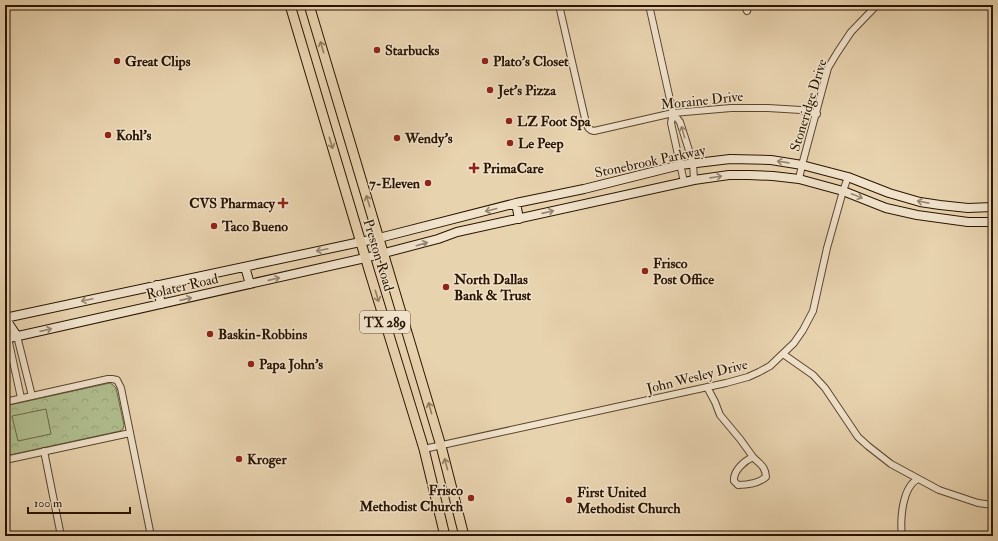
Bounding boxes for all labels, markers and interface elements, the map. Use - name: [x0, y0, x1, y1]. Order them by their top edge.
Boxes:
- one-way arrow: [318, 41, 325, 54]
- place label: Starbucks: [385, 42, 440, 59]
- marker: Starbucks: [372, 45, 382, 55]
- place label: Great Clips: [125, 53, 191, 71]
- place label: Plato's Closet: [493, 53, 569, 70]
- marker: Great Clips: [112, 56, 122, 66]
- marker: Plato's Closet: [480, 56, 490, 66]
- street label: Stoneridge Drive: [786, 57, 831, 153]
- place label: Jet's Pizza: [497, 82, 557, 100]
- marker: Jet's Pizza: [485, 85, 495, 95]
- street label: Moraine Drive: [660, 88, 744, 113]
- place label: LZ Foot Spa: [517, 113, 592, 131]
- marker: LZ Foot Spa: [504, 116, 514, 126]
- one-way arrow: [679, 125, 686, 138]
- place label: Kohl's: [116, 127, 151, 144]
- marker: Kohl's: [103, 130, 113, 140]
- place label: Wendy's: [404, 130, 453, 148]
- marker: Wendy's: [392, 133, 402, 143]
- place label: Le Peep: [518, 135, 564, 153]
- one-way arrow: [328, 136, 335, 149]
- marker: Le Peep: [505, 138, 515, 148]
- street label: Stonebrook Parkway: [593, 141, 708, 183]
- one-way arrow: [777, 158, 790, 166]
- place label: PrimaCare: [483, 160, 544, 177]
- marker: PrimaCare: [468, 162, 480, 174]
- one-way arrow: [709, 173, 722, 181]
- place label: 7-Eleven: [369, 175, 421, 192]
- marker: 7-Eleven: [423, 178, 433, 188]
- one-way arrow: [851, 193, 863, 201]
- one-way arrow: [364, 194, 371, 207]
- place label: CVS Pharmacy: [189, 195, 276, 213]
- marker: CVS Pharmacy: [278, 198, 288, 208]
- one-way arrow: [917, 198, 930, 206]
- one-way arrow: [485, 206, 498, 214]
- one-way arrow: [541, 208, 554, 216]
- street label: Preston Road: [359, 217, 398, 293]
- place label: Taco Bueno: [221, 218, 288, 235]
- marker: Taco Bueno: [209, 221, 219, 231]
- one-way arrow: [415, 240, 428, 247]
- one-way arrow: [316, 247, 329, 255]
- place label: Frisco Post Office: [653, 255, 714, 288]
- marker: Frisco Post Office: [640, 266, 650, 276]
- street label: Rolater Road: [144, 270, 220, 303]
- place label: North Dallas Bank & Trust: [453, 271, 532, 304]
- one-way arrow: [267, 275, 280, 283]
- marker: North Dallas Bank & Trust: [441, 282, 451, 292]
- one-way arrow: [374, 289, 381, 302]
- one-way arrow: [179, 294, 192, 302]
- one-way arrow: [81, 297, 94, 305]
- road number: TX 289: [360, 311, 410, 333]
- one-way arrow: [39, 325, 52, 333]
- place label: Baskin-Robbins: [218, 326, 308, 343]
- marker: Baskin-Robbins: [205, 329, 215, 339]
- place label: Papa John's: [259, 356, 323, 374]
- street label: John Wesley Drive: [644, 356, 750, 398]
- marker: Papa John's: [246, 359, 256, 369]
- one-way arrow: [426, 402, 433, 415]
- place label: Kroger: [247, 451, 287, 469]
- marker: Kroger: [234, 454, 244, 464]
- one-way arrow: [441, 457, 449, 470]
- place label: Frisco Methodist Church: [358, 482, 464, 515]
- place label: First United Methodist Church: [576, 484, 681, 517]
- scale bar: [28, 489, 130, 515]
- marker: Frisco Methodist Church: [466, 493, 476, 503]
- marker: First United Methodist Church: [564, 495, 574, 505]
- text: 100 m: [34, 496, 63, 511]

